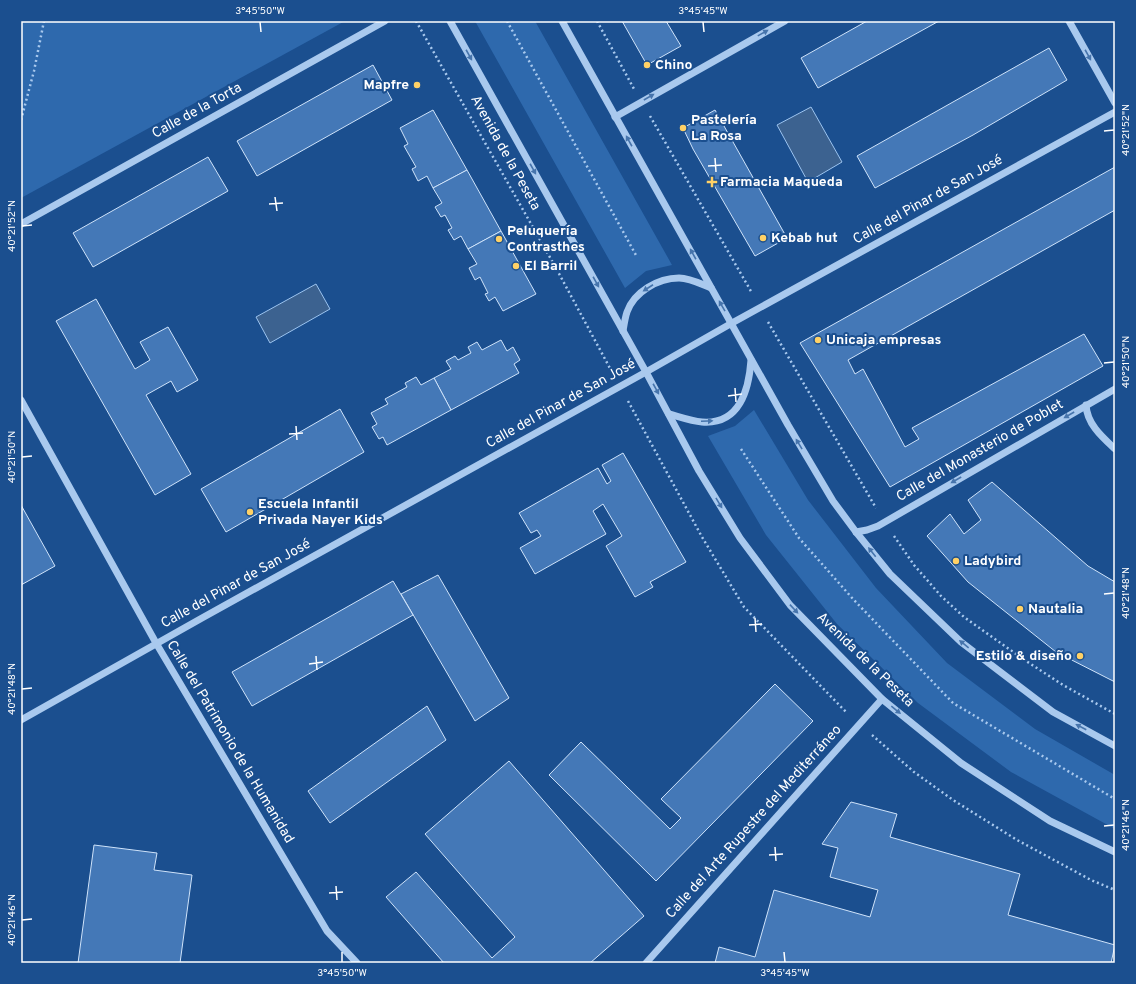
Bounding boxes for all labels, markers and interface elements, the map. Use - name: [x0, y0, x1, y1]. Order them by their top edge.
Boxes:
- text: 3°45'50"W: [235, 5, 285, 18]
- text: 3°45'45"W: [678, 5, 728, 18]
- one-way arrow: [757, 30, 768, 37]
- one-way arrow: [466, 49, 473, 61]
- one-way arrow: [1085, 49, 1092, 61]
- place label: Chino: [655, 57, 693, 74]
- marker: Chino: [642, 60, 652, 70]
- place label: Mapfre: [363, 77, 409, 94]
- street label: Calle de la Torta: [149, 79, 245, 143]
- marker: Mapfre: [412, 80, 422, 90]
- street label: Avenida de la Peseta: [466, 92, 544, 214]
- one-way arrow: [643, 94, 655, 101]
- text: 40°21'52"N: [1120, 104, 1133, 156]
- place label: Pastelería La Rosa: [691, 112, 757, 145]
- marker: Pastelería La Rosa: [678, 123, 688, 133]
- one-way arrow: [626, 135, 632, 147]
- street label: Calle del Pinar de San José: [850, 152, 1006, 248]
- one-way arrow: [529, 163, 536, 175]
- place label: Farmacia Maqueda: [720, 174, 843, 191]
- marker: Farmacia Maqueda: [707, 177, 717, 187]
- text: 40°21'52"N: [6, 200, 19, 252]
- place label: Peluquería Contrasthes: [507, 223, 585, 256]
- place label: Kebab hut: [771, 230, 838, 247]
- marker: Kebab hut: [758, 233, 768, 243]
- marker: Peluquería Contrasthes: [494, 234, 504, 244]
- one-way arrow: [689, 248, 696, 260]
- place label: El Barril: [524, 258, 577, 275]
- marker: El Barril: [511, 261, 521, 271]
- one-way arrow: [592, 276, 599, 288]
- one-way arrow: [643, 284, 654, 291]
- one-way arrow: [718, 300, 725, 312]
- place label: Unicaja empresas: [826, 332, 942, 349]
- marker: Unicaja empresas: [813, 335, 823, 345]
- text: 40°21'50"N: [1120, 336, 1133, 388]
- street label: Calle del Pinar de San José: [483, 356, 639, 452]
- one-way arrow: [652, 383, 659, 395]
- street label: Calle del Monasterio de Poblet: [893, 396, 1067, 506]
- one-way arrow: [1063, 412, 1075, 419]
- one-way arrow: [701, 418, 714, 424]
- text: 40°21'50"N: [6, 431, 19, 483]
- one-way arrow: [796, 439, 803, 450]
- one-way arrow: [951, 477, 962, 484]
- place label: Escuela Infantil Privada Nayer Kids: [258, 496, 383, 529]
- one-way arrow: [715, 497, 722, 509]
- marker: Escuela Infantil Privada Nayer Kids: [245, 507, 255, 517]
- street label: Calle del Pinar de San José: [158, 536, 314, 632]
- one-way arrow: [868, 546, 877, 557]
- place label: Ladybird: [964, 553, 1021, 570]
- marker: Ladybird: [951, 556, 961, 566]
- text: 40°21'48"N: [1120, 567, 1133, 619]
- place label: Nautalia: [1028, 601, 1083, 618]
- one-way arrow: [789, 604, 799, 614]
- marker: Nautalia: [1015, 604, 1025, 614]
- street label: Avenida de la Peseta: [813, 609, 917, 711]
- street label: Calle del Patrimonio de la Humanidad: [163, 637, 297, 847]
- one-way arrow: [958, 640, 969, 648]
- place label: Estilo & diseño: [976, 648, 1072, 665]
- marker: Estilo & diseño: [1075, 651, 1085, 661]
- text: 40°21'48"N: [6, 663, 19, 715]
- one-way arrow: [890, 706, 901, 714]
- street label: Calle del Arte Rupestre del Mediterráneo: [662, 722, 846, 922]
- one-way arrow: [1075, 724, 1086, 731]
- text: 40°21'46"N: [1120, 799, 1133, 851]
- text: 40°21'46"N: [6, 894, 19, 946]
- text: 3°45'50"W: [317, 967, 367, 980]
- text: 3°45'45"W: [760, 967, 810, 980]

